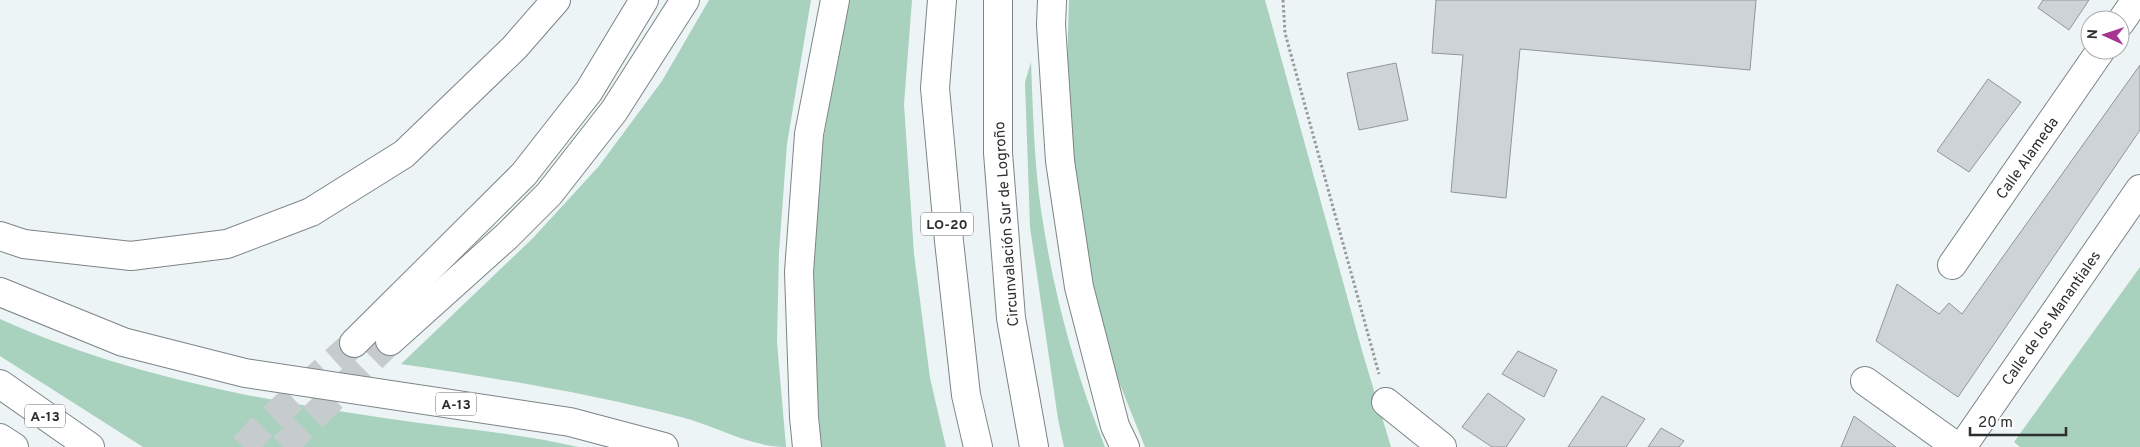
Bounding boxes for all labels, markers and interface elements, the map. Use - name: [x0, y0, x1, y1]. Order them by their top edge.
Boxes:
- north arrow: [2080, 10, 2130, 60]
- text: N: [2085, 29, 2102, 40]
- street label: Calle Alameda: [1993, 114, 2064, 204]
- street label: Circunvalación Sur de Logroño: [991, 121, 1024, 327]
- road number: LO-20: [921, 212, 973, 235]
- street label: Calle de los Manantiales: [1998, 248, 2106, 390]
- road number: A-13: [436, 392, 476, 416]
- road number: A-13: [25, 404, 65, 428]
- scale bar: [1970, 404, 2066, 436]
- text: 20 m: [1978, 414, 2013, 433]

